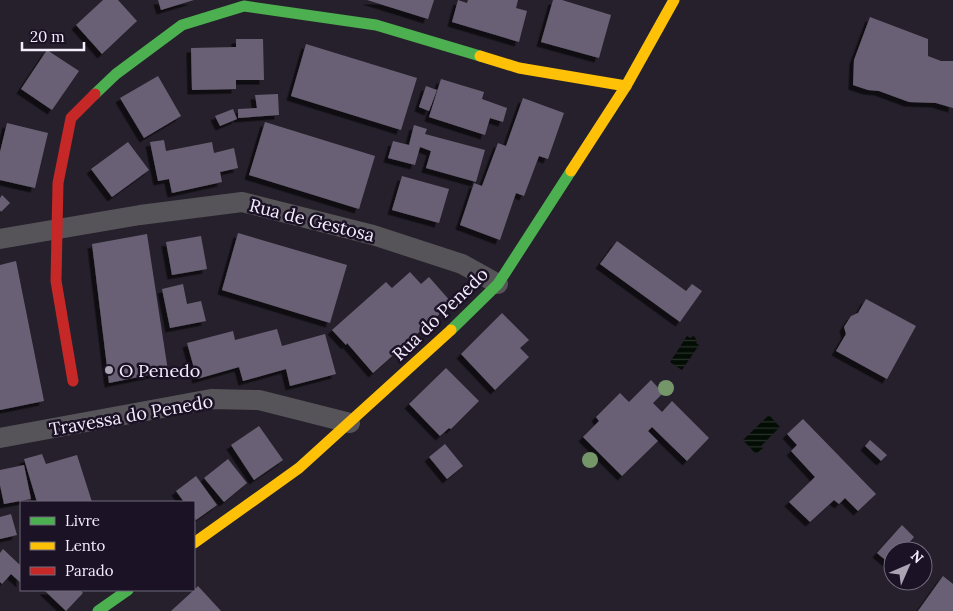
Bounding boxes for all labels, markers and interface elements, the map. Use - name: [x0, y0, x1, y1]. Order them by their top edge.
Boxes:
- scale bar: [22, 20, 85, 52]
- text: 20 m: [30, 27, 65, 46]
- street label: Rua de Gestosa: [247, 193, 377, 247]
- street label: Rua do Penedo: [387, 262, 493, 366]
- place label: O Penedo: [119, 359, 200, 382]
- marker: O Penedo: [103, 364, 115, 376]
- street label: Travessa do Penedo: [47, 389, 215, 441]
- legend: [20, 501, 195, 591]
- text: Livre: [65, 511, 100, 530]
- text: Lento: [65, 536, 106, 555]
- north arrow: [883, 541, 933, 591]
- text: N: [907, 547, 928, 567]
- text: Parado: [65, 561, 114, 580]

